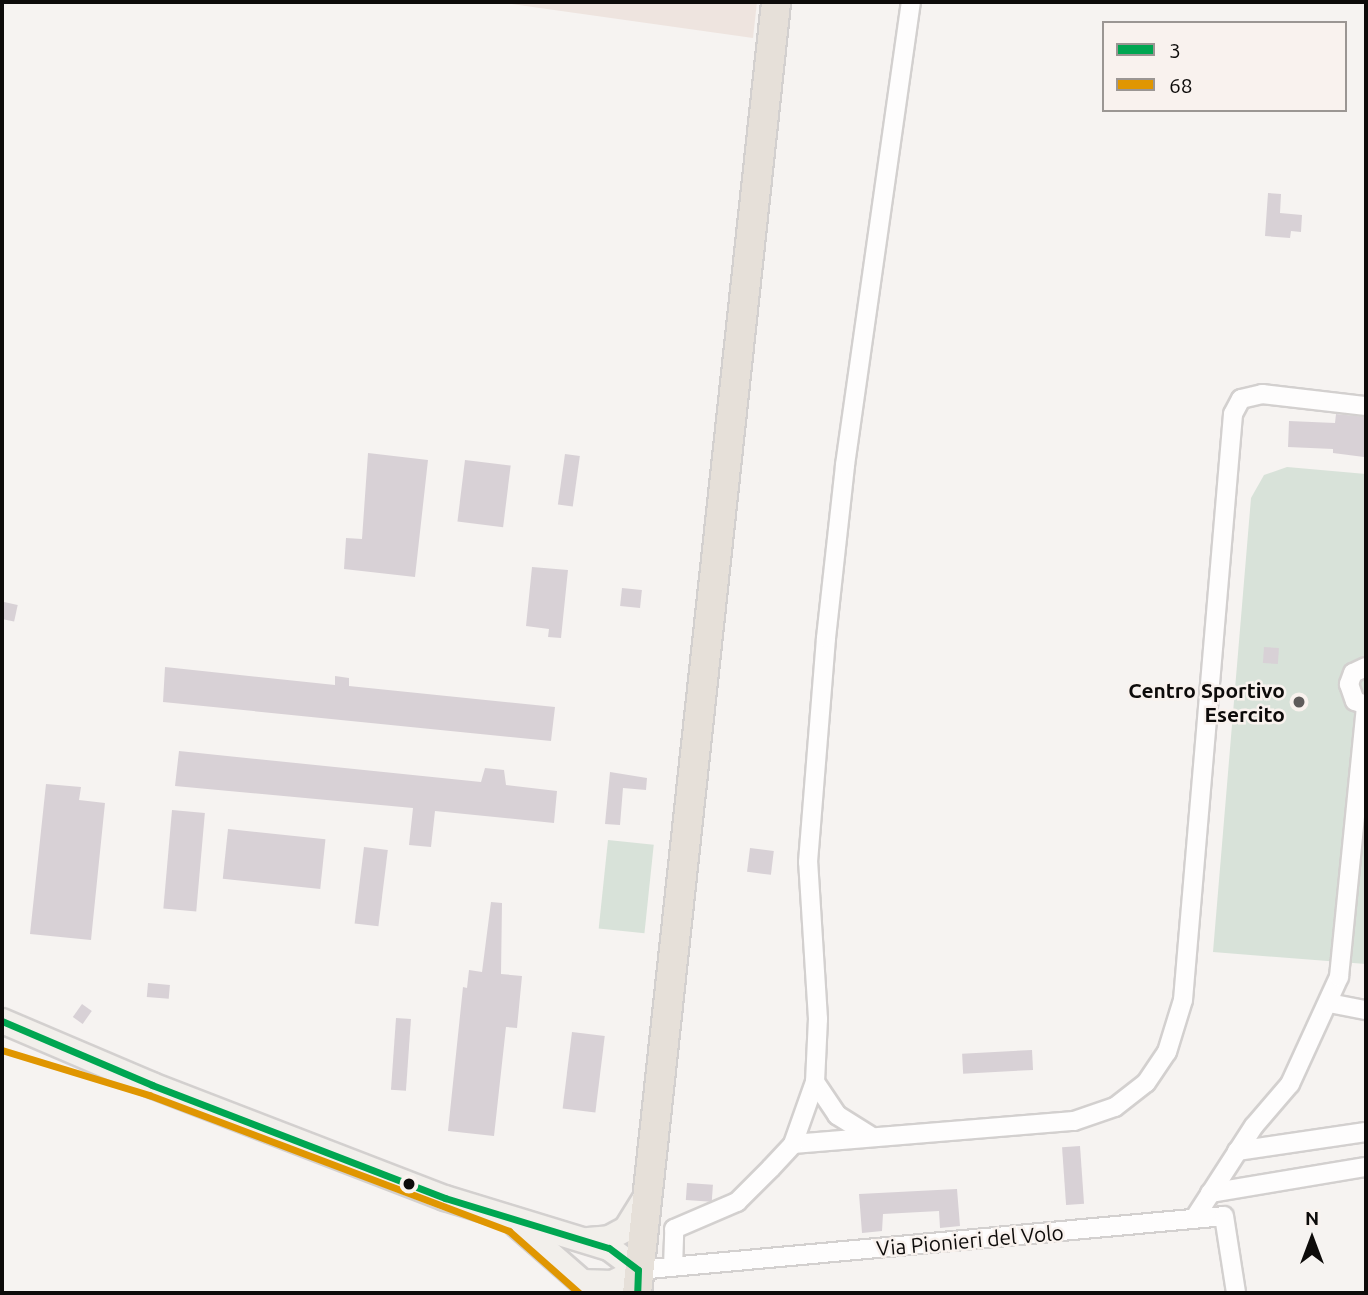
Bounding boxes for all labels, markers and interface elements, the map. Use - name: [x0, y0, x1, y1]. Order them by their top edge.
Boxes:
- legend: [1102, 21, 1347, 112]
- text: 3: [1169, 38, 1181, 62]
- text: 68: [1169, 73, 1193, 97]
- place label: Centro Sportivo Esercito: [1128, 677, 1285, 727]
- marker: Centro Sportivo Esercito: [1291, 694, 1307, 710]
- unlabelled marker: [402, 1177, 416, 1191]
- north arrow: [1277, 1204, 1347, 1274]
- text: N: [1305, 1207, 1319, 1229]
- street label: Via Pionieri del Volo: [875, 1219, 1065, 1261]

